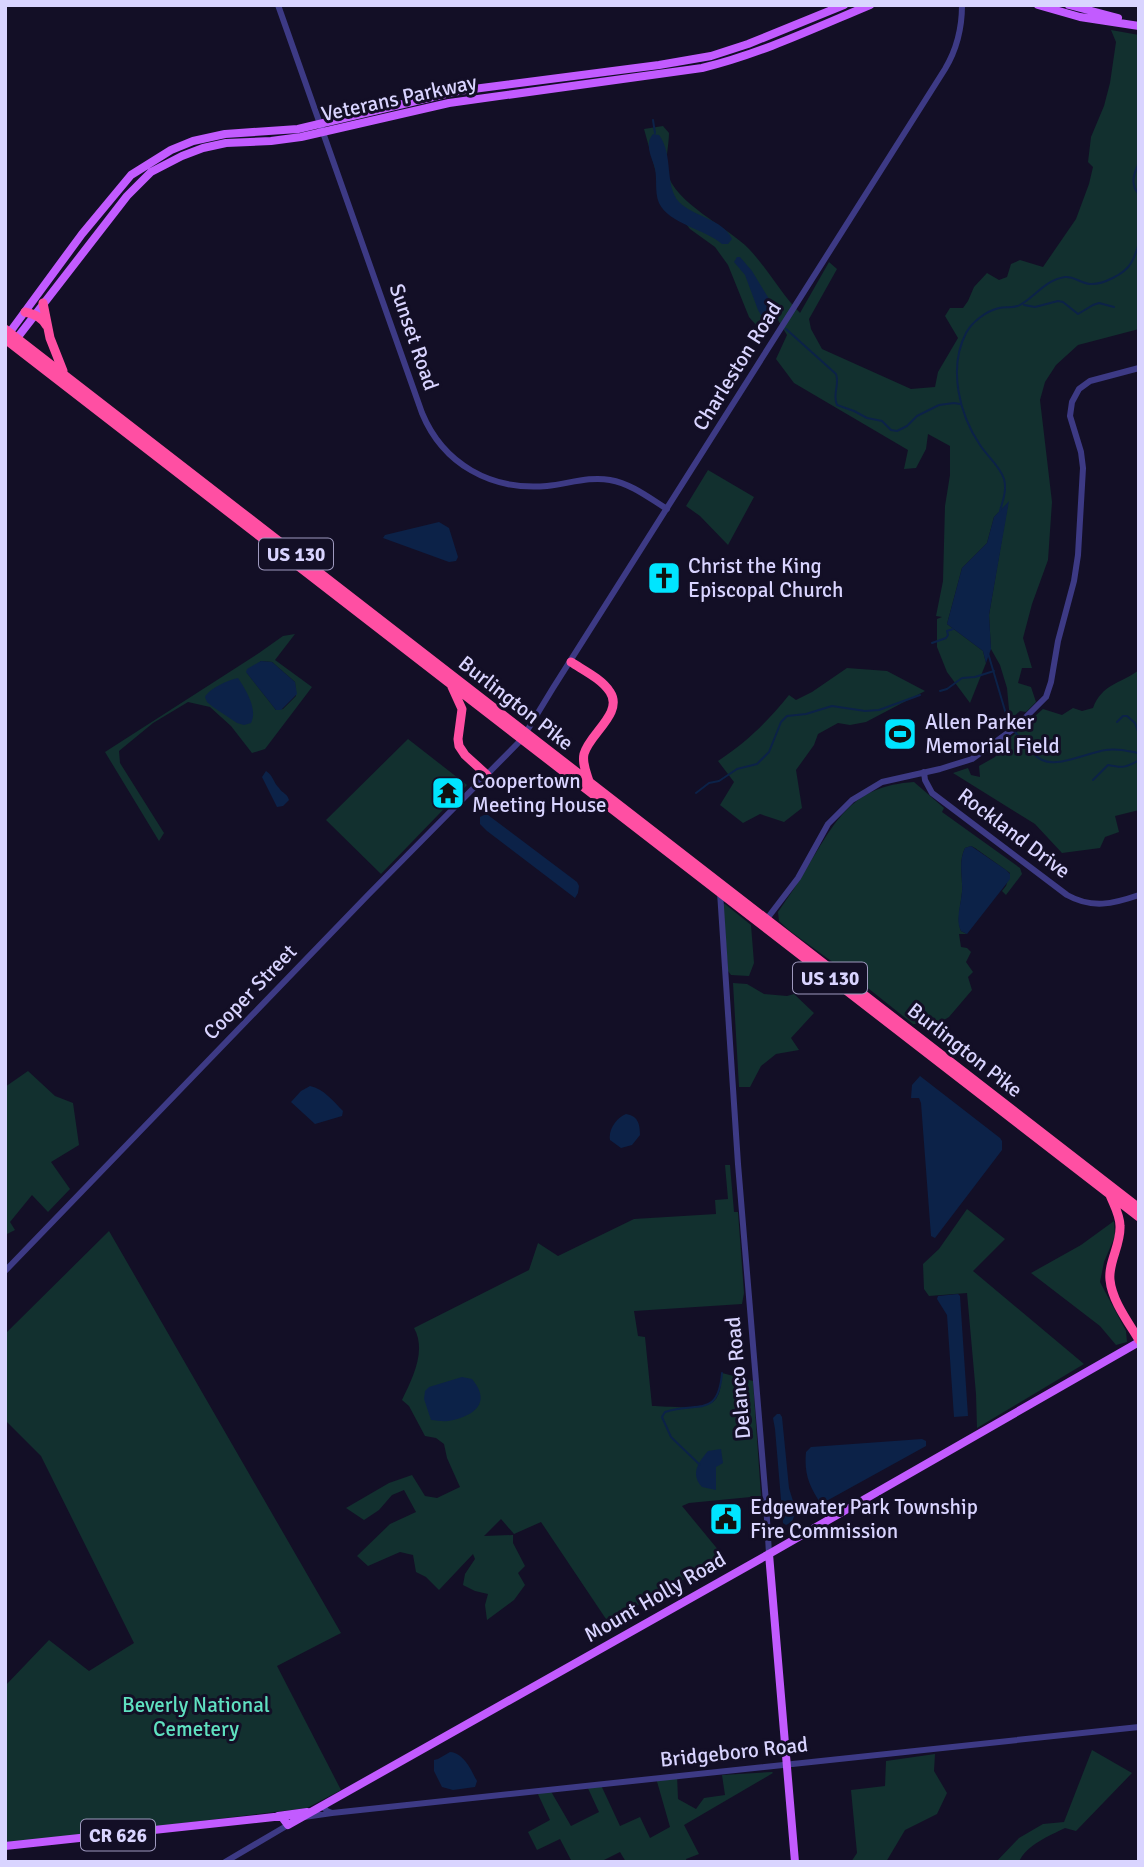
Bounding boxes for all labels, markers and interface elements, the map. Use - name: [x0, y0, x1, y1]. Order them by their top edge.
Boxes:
- street label: Veterans Parkway: [319, 69, 479, 127]
- street label: Sunset Road: [384, 280, 444, 394]
- street label: Charleston Road: [687, 297, 787, 435]
- road number: US 130: [259, 538, 333, 569]
- place label: Christ the King Episcopal Church: [688, 553, 843, 603]
- church icon: Christ the King Episcopal Church: [645, 559, 683, 597]
- street label: Burlington Pike: [453, 650, 579, 756]
- place label: Allen Parker Memorial Field: [925, 709, 1060, 759]
- sports icon: Allen Parker Memorial Field: [881, 715, 919, 753]
- place label: Coopertown Meeting House: [472, 768, 607, 818]
- temple icon: Coopertown Meeting House: [429, 774, 467, 812]
- street label: Rockland Drive: [953, 782, 1075, 884]
- street label: Cooper Street: [198, 939, 302, 1045]
- road number: US 130: [793, 962, 867, 994]
- street label: Burlington Pike: [902, 997, 1028, 1103]
- street label: Delanco Road: [720, 1316, 756, 1440]
- place label: Edgewater Park Township Fire Commission: [750, 1494, 978, 1544]
- public building icon: Edgewater Park Township Fire Commission: [707, 1500, 745, 1538]
- street label: Mount Holly Road: [580, 1546, 730, 1648]
- park label: Beverly National Cemetery: [122, 1692, 270, 1742]
- street label: Bridgeboro Road: [659, 1731, 809, 1773]
- road number: CR 626: [81, 1820, 155, 1851]

